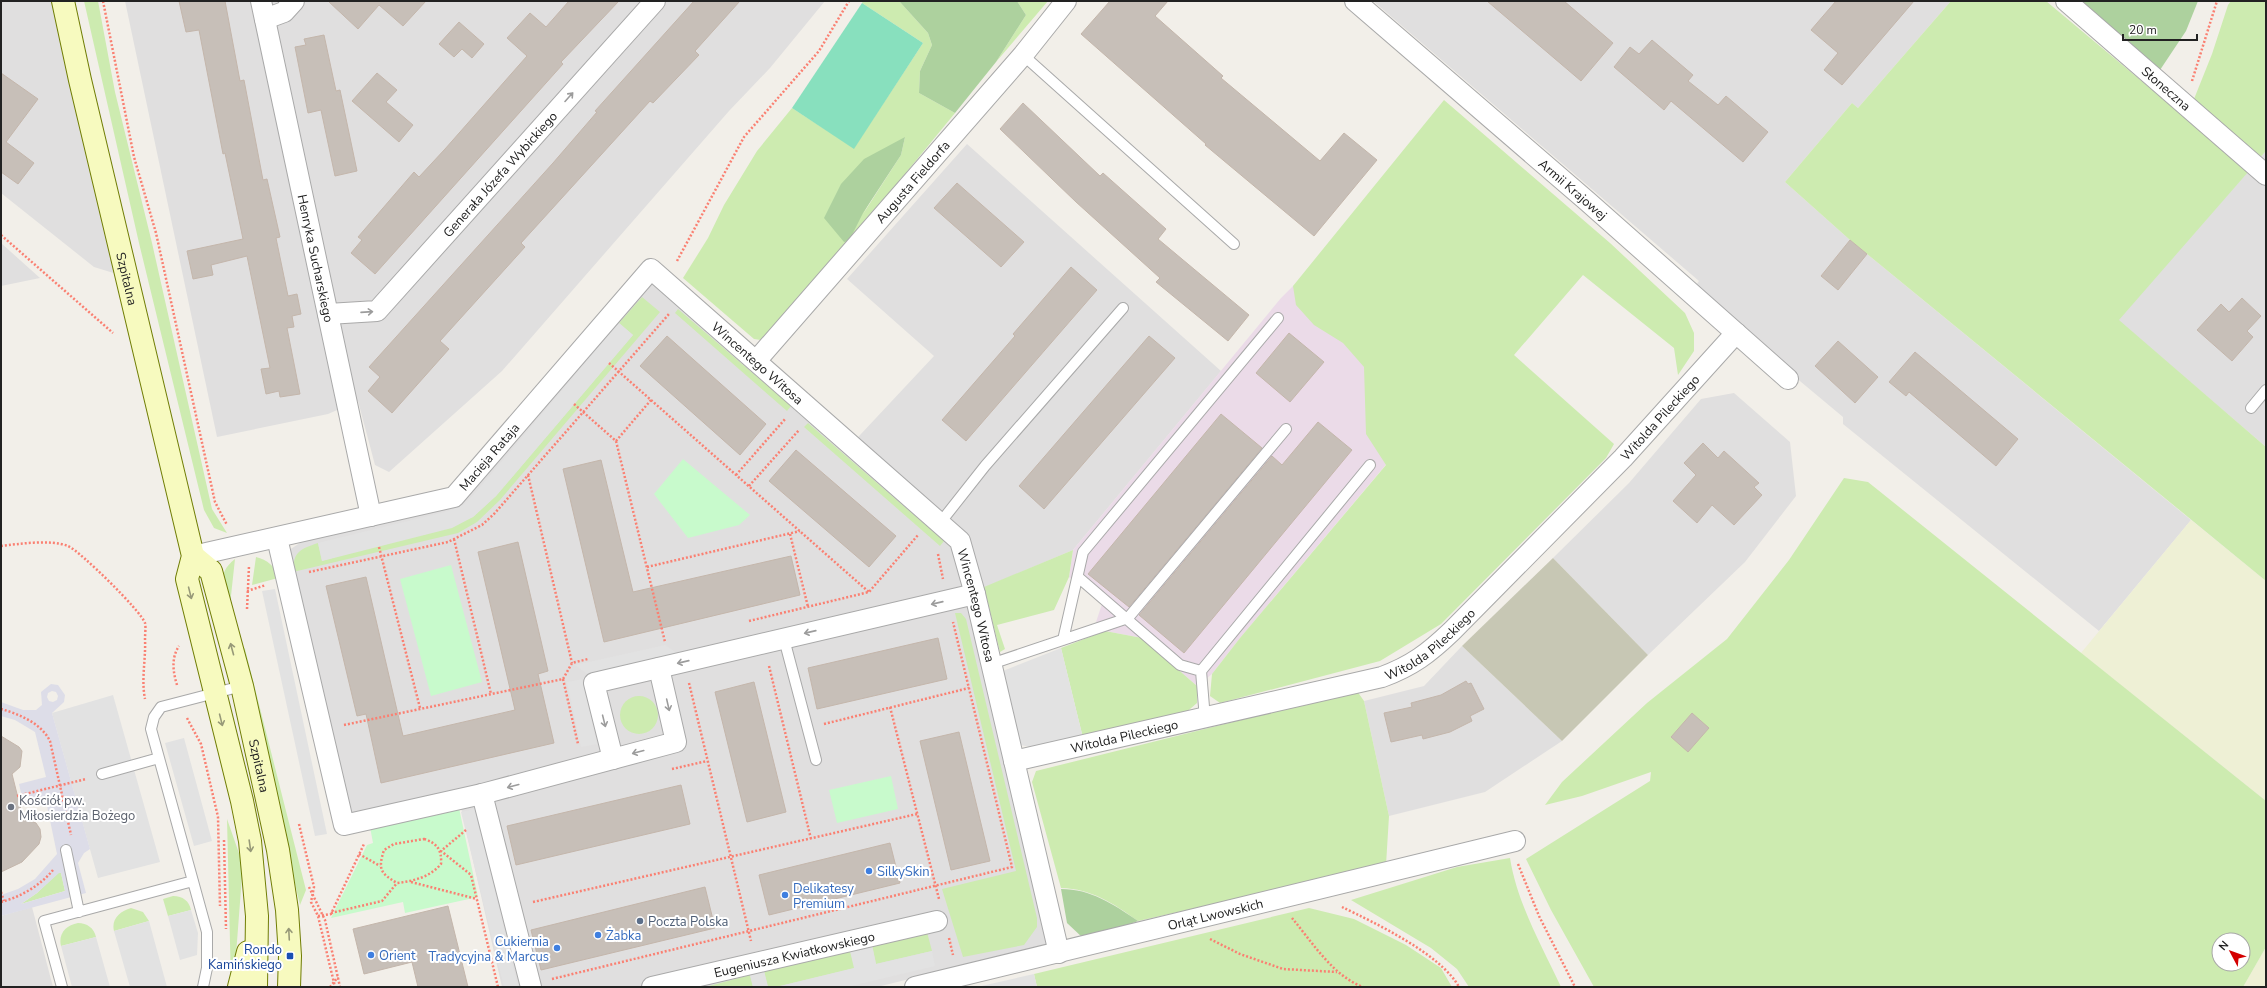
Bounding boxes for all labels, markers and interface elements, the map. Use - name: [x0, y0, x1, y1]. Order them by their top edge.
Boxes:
- scale bar: [2123, 16, 2197, 42]
- text: 20 m: [2129, 22, 2157, 38]
- street label: Słoneczna: [2137, 63, 2194, 115]
- one-way arrow: [565, 92, 574, 102]
- street label: Generała Józefa Wybickiego: [439, 108, 562, 242]
- street label: Augusta Fieldorfa: [872, 137, 954, 228]
- street label: Armii Krajowej: [1534, 155, 1611, 225]
- street label: Henryka Sucharskiego: [293, 193, 337, 324]
- street label: Szpitalna: [111, 250, 141, 307]
- one-way arrow: [360, 308, 373, 315]
- street label: Wincentego Witosa: [707, 318, 807, 409]
- street label: Witolda Pileckiego: [1617, 371, 1704, 465]
- street label: Macieja Rataja: [455, 419, 524, 495]
- street label: Wincentego Witosa: [953, 547, 999, 664]
- one-way arrow: [187, 586, 194, 599]
- one-way arrow: [930, 599, 943, 607]
- street label: Witolda Pileckiego: [1382, 605, 1480, 685]
- one-way arrow: [804, 629, 817, 637]
- one-way arrow: [228, 642, 235, 655]
- one-way arrow: [677, 659, 690, 667]
- one-way arrow: [664, 698, 672, 711]
- one-way arrow: [218, 713, 226, 726]
- one-way arrow: [600, 714, 608, 727]
- street label: Witolda Pileckiego: [1069, 716, 1180, 758]
- street label: Szpitalna: [244, 737, 273, 794]
- one-way arrow: [632, 749, 645, 756]
- one-way arrow: [506, 783, 519, 790]
- place label: Kościół pw. Miłosierdzia Bożego: [19, 792, 135, 825]
- marker: Kościół pw. Miłosierdzia Bożego: [6, 802, 16, 812]
- one-way arrow: [246, 839, 254, 852]
- place label: SilkySkin: [877, 863, 930, 881]
- marker: SilkySkin: [864, 866, 874, 876]
- place label: Delikatesy Premium: [793, 880, 854, 913]
- marker: Delikatesy Premium: [780, 890, 790, 900]
- street label: Orląt Lwowskich: [1166, 895, 1265, 935]
- place label: Poczta Polska: [648, 913, 729, 931]
- marker: Poczta Polska: [635, 916, 645, 926]
- place label: Żabka: [606, 926, 641, 945]
- one-way arrow: [285, 928, 292, 941]
- street label: Eugeniusza Kwiatkowskiego: [712, 928, 877, 982]
- marker: Żabka: [593, 930, 603, 940]
- north arrow: [2211, 932, 2251, 972]
- place label: Cukiernia Tradycyjna & Marcus: [429, 933, 549, 966]
- text: N: [2215, 938, 2232, 954]
- place label: Rondo Kamińskiego: [208, 941, 282, 974]
- marker: Cukiernia Tradycyjna & Marcus: [552, 943, 562, 953]
- place label: Orient: [379, 947, 416, 965]
- marker: Orient: [366, 950, 376, 960]
- marker: Rondo Kamińskiego: [285, 951, 295, 961]

